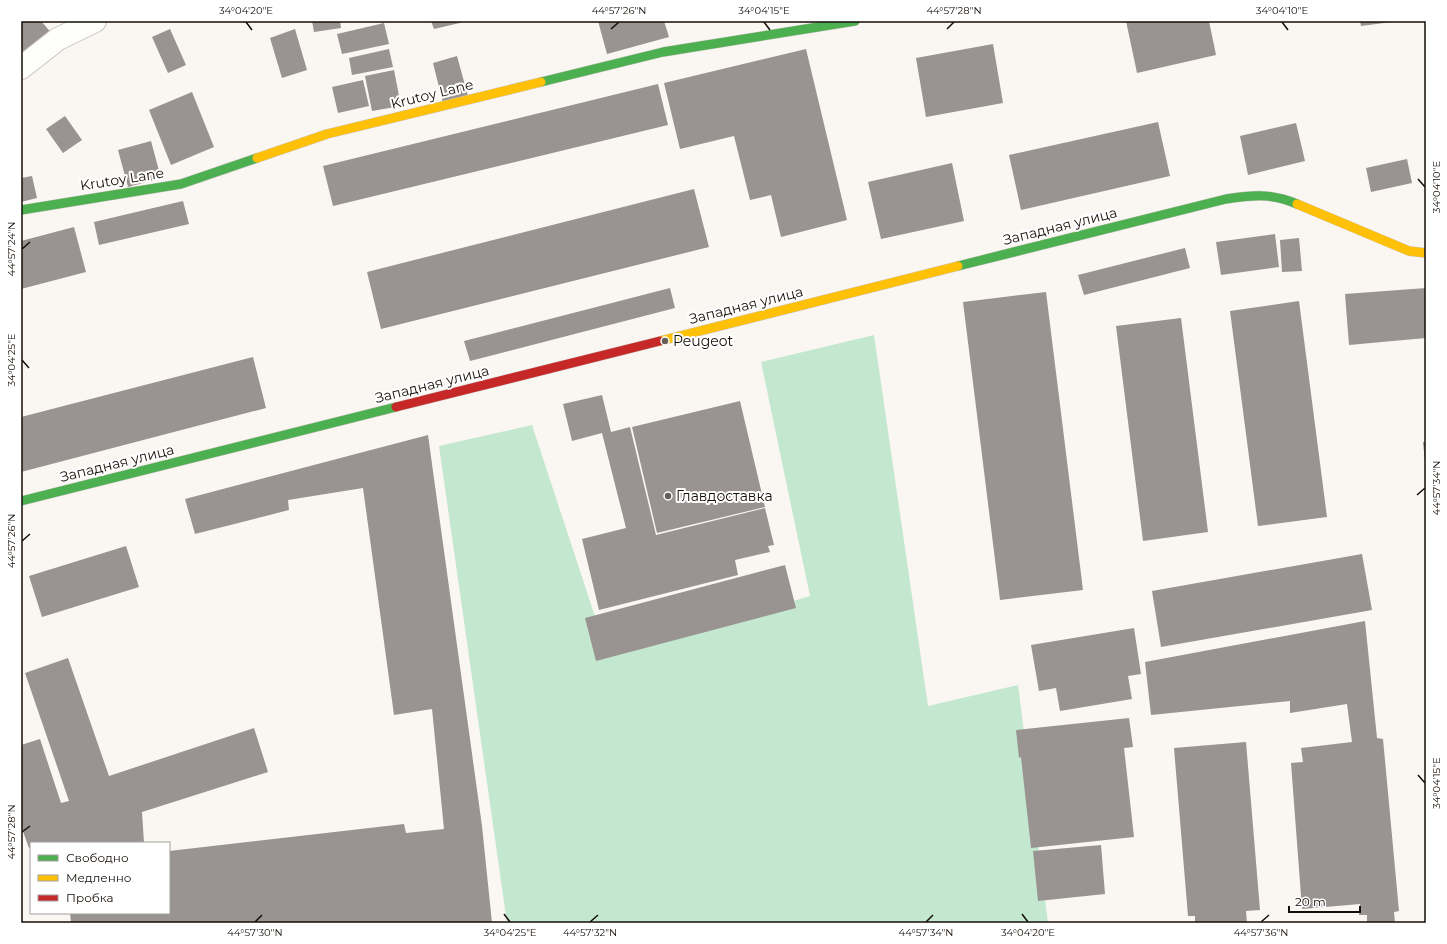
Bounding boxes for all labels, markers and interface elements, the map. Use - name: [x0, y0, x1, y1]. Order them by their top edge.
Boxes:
- text: 34°04'20"E: [219, 4, 273, 17]
- text: 44°57'26"N: [592, 4, 646, 17]
- text: 34°04'15"E: [738, 4, 790, 17]
- text: 44°57'28"N: [926, 4, 982, 17]
- text: 34°04'10"E: [1256, 4, 1308, 17]
- street label: Krutoy Lane: [389, 75, 475, 113]
- text: 34°04'10"E: [1430, 161, 1443, 213]
- street label: Krutoy Lane: [79, 164, 165, 194]
- street label: Западная улица: [1001, 203, 1119, 249]
- text: 44°57'24"N: [5, 222, 18, 276]
- street label: Западная улица: [687, 282, 805, 328]
- place label: Peugeot: [673, 332, 734, 350]
- text: 34°04'25"E: [5, 333, 18, 387]
- marker: Peugeot: [660, 336, 670, 346]
- street label: Западная улица: [373, 361, 491, 407]
- street label: Западная улица: [58, 440, 176, 486]
- text: 44°57'34"N: [1430, 461, 1443, 515]
- place label: Главдоставка: [676, 487, 773, 505]
- marker: Главдоставка: [663, 491, 673, 501]
- text: 44°57'26"N: [5, 514, 18, 568]
- text: 34°04'15"E: [1430, 757, 1443, 809]
- text: 44°57'28"N: [5, 804, 18, 860]
- legend: [30, 842, 170, 914]
- text: Свободно: [66, 850, 129, 865]
- text: Медленно: [66, 870, 132, 885]
- scale bar: [1289, 888, 1360, 914]
- text: Пробка: [66, 890, 114, 905]
- text: 20 m: [1295, 894, 1326, 909]
- text: 44°57'30"N: [227, 926, 283, 939]
- text: 34°04'25"E: [483, 926, 537, 939]
- text: 44°57'32"N: [563, 926, 617, 939]
- text: 44°57'34"N: [899, 926, 953, 939]
- text: 34°04'20"E: [1001, 926, 1055, 939]
- text: 44°57'36"N: [1234, 926, 1288, 939]

